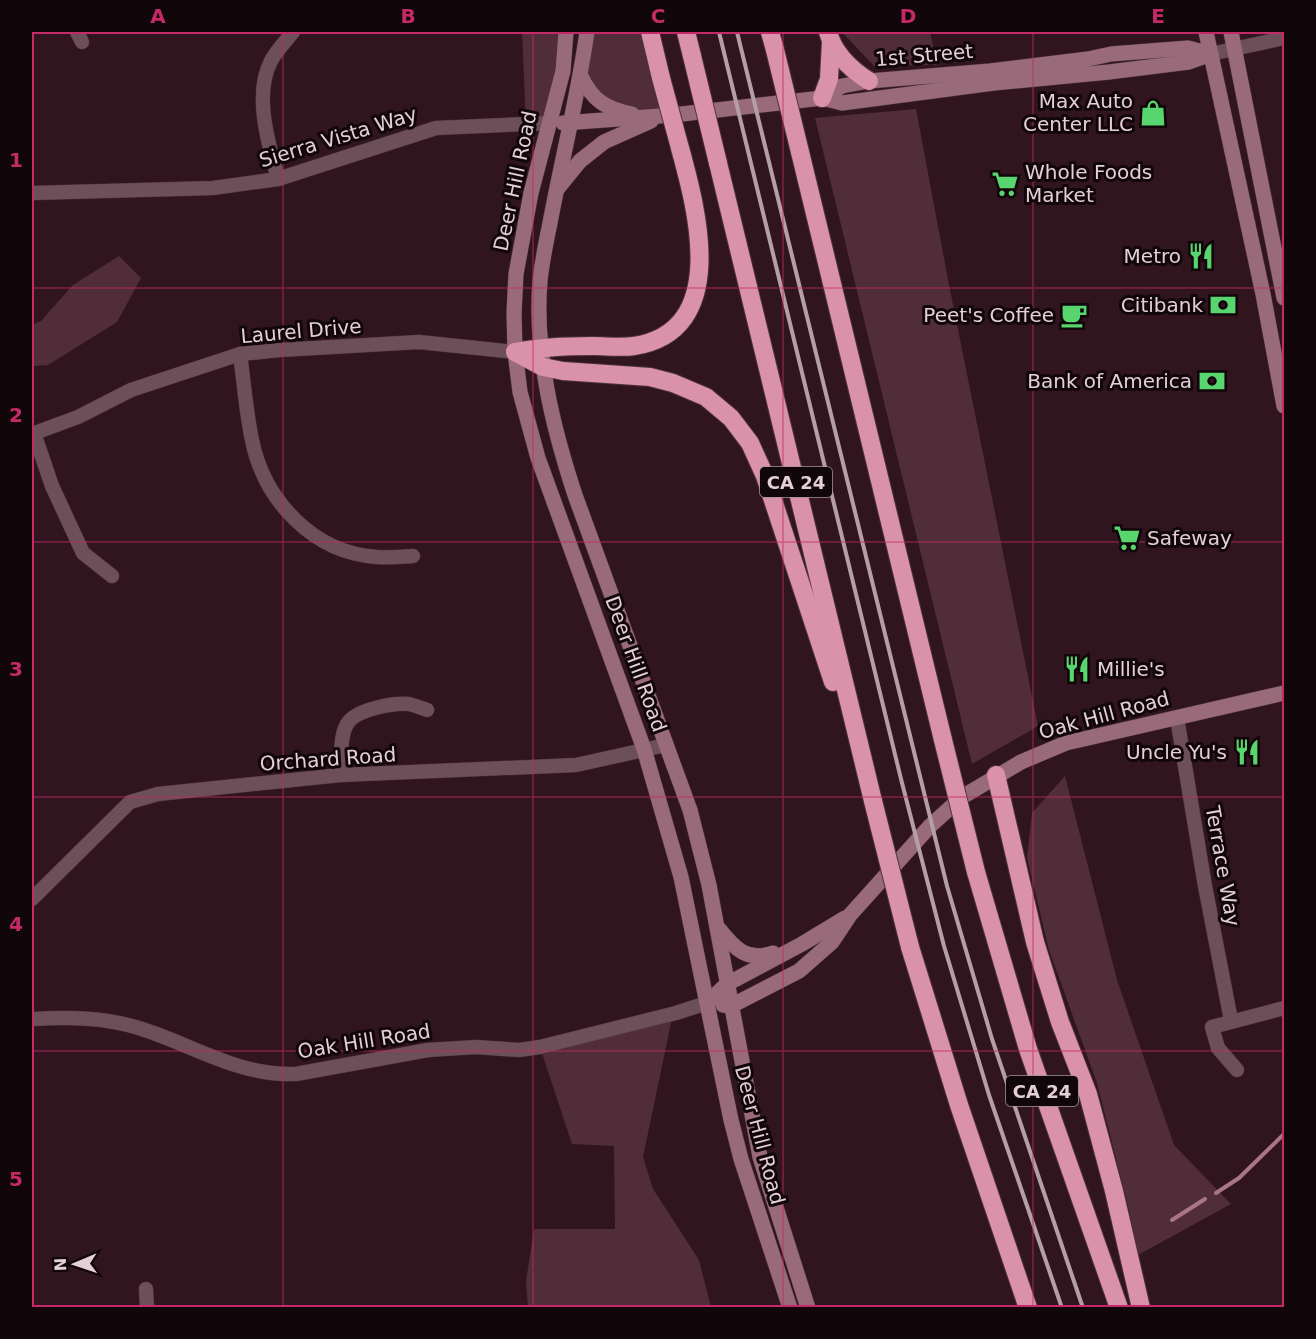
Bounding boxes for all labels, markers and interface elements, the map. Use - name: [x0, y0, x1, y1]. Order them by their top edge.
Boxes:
- text: A: [150, 4, 166, 28]
- text: B: [400, 4, 416, 28]
- text: C: [651, 4, 665, 28]
- text: D: [900, 4, 916, 28]
- text: E: [1151, 4, 1165, 28]
- street label: 1st Street: [874, 39, 974, 71]
- place label: Max Auto Center LLC: [1023, 89, 1133, 136]
- shop icon: Max Auto Center LLC: [1138, 98, 1168, 128]
- street label: Sierra Vista Way: [256, 102, 420, 172]
- street label: Deer Hill Road: [488, 109, 542, 253]
- text: 1: [9, 148, 23, 172]
- place label: Whole Foods Market: [1025, 160, 1152, 207]
- supermarket icon: Whole Foods Market: [990, 169, 1020, 199]
- restaurant icon: Metro: [1186, 241, 1216, 271]
- place label: Metro: [1124, 244, 1181, 268]
- bank icon: Citibank: [1208, 290, 1238, 320]
- place label: Citibank: [1121, 293, 1203, 317]
- cafe icon: Peet's Coffee: [1059, 300, 1089, 330]
- place label: Peet's Coffee: [923, 303, 1054, 327]
- street label: Laurel Drive: [239, 314, 363, 348]
- bank icon: Bank of America: [1197, 366, 1227, 396]
- place label: Bank of America: [1027, 369, 1192, 393]
- text: 2: [9, 403, 23, 427]
- road number: CA 24: [760, 467, 832, 497]
- supermarket icon: Safeway: [1112, 523, 1142, 553]
- place label: Safeway: [1147, 526, 1232, 550]
- street label: Deer Hill Road: [600, 593, 672, 735]
- restaurant icon: Millie's: [1062, 654, 1092, 684]
- text: 3: [9, 657, 23, 681]
- place label: Millie's: [1097, 657, 1165, 681]
- street label: Oak Hill Road: [1036, 686, 1172, 744]
- restaurant icon: Uncle Yu's: [1232, 737, 1262, 767]
- place label: Uncle Yu's: [1126, 740, 1227, 764]
- street label: Orchard Road: [259, 742, 397, 776]
- street label: Terrace Way: [1200, 803, 1245, 928]
- text: 4: [9, 912, 23, 936]
- street label: Oak Hill Road: [296, 1019, 432, 1063]
- street label: Deer Hill Road: [730, 1063, 790, 1207]
- road number: CA 24: [1006, 1076, 1078, 1106]
- text: 5: [9, 1167, 23, 1191]
- north arrow: [45, 1234, 105, 1294]
- text: N: [51, 1257, 70, 1272]

